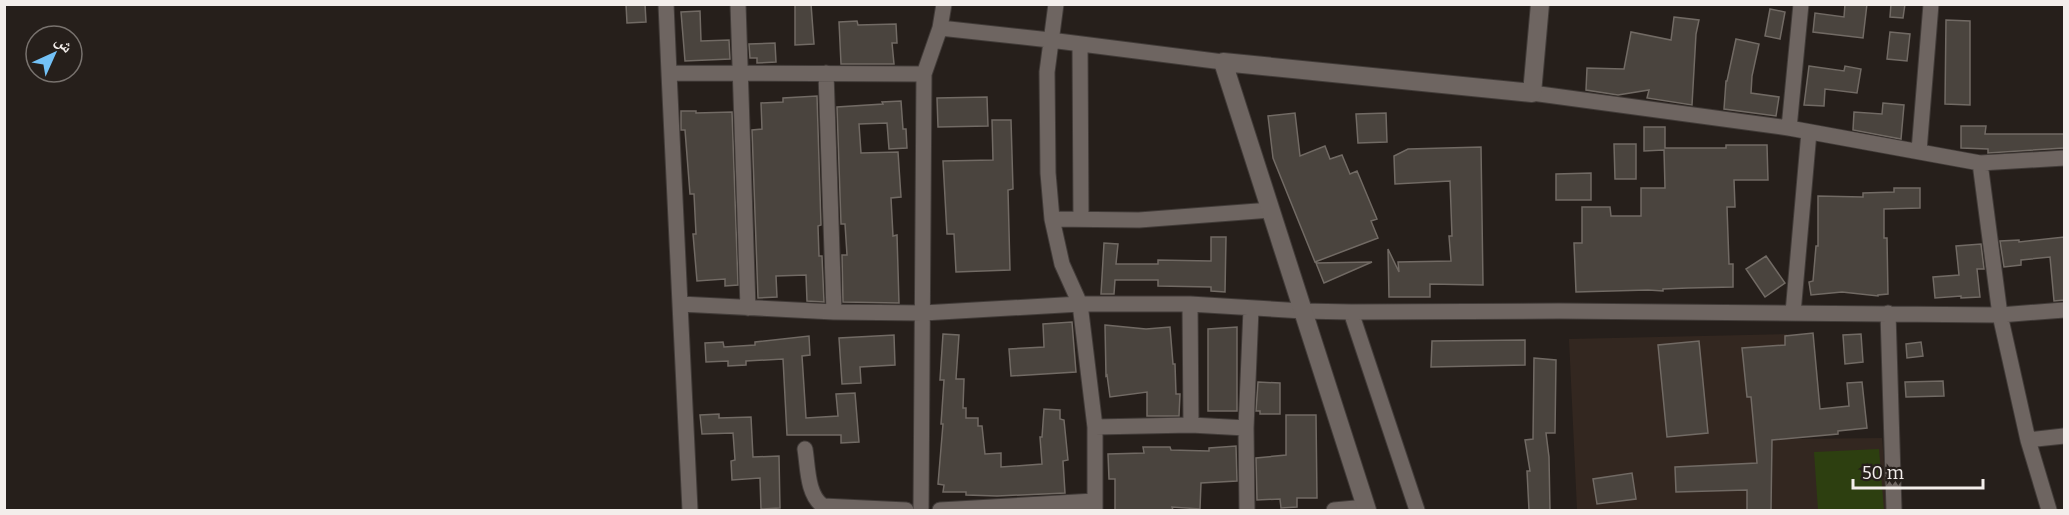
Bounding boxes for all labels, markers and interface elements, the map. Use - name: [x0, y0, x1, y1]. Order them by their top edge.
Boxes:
- north arrow: [24, 24, 84, 84]
- text: ش: [52, 31, 77, 56]
- scale bar: [1853, 452, 1984, 490]
- text: 50 m: [1862, 462, 1904, 484]

